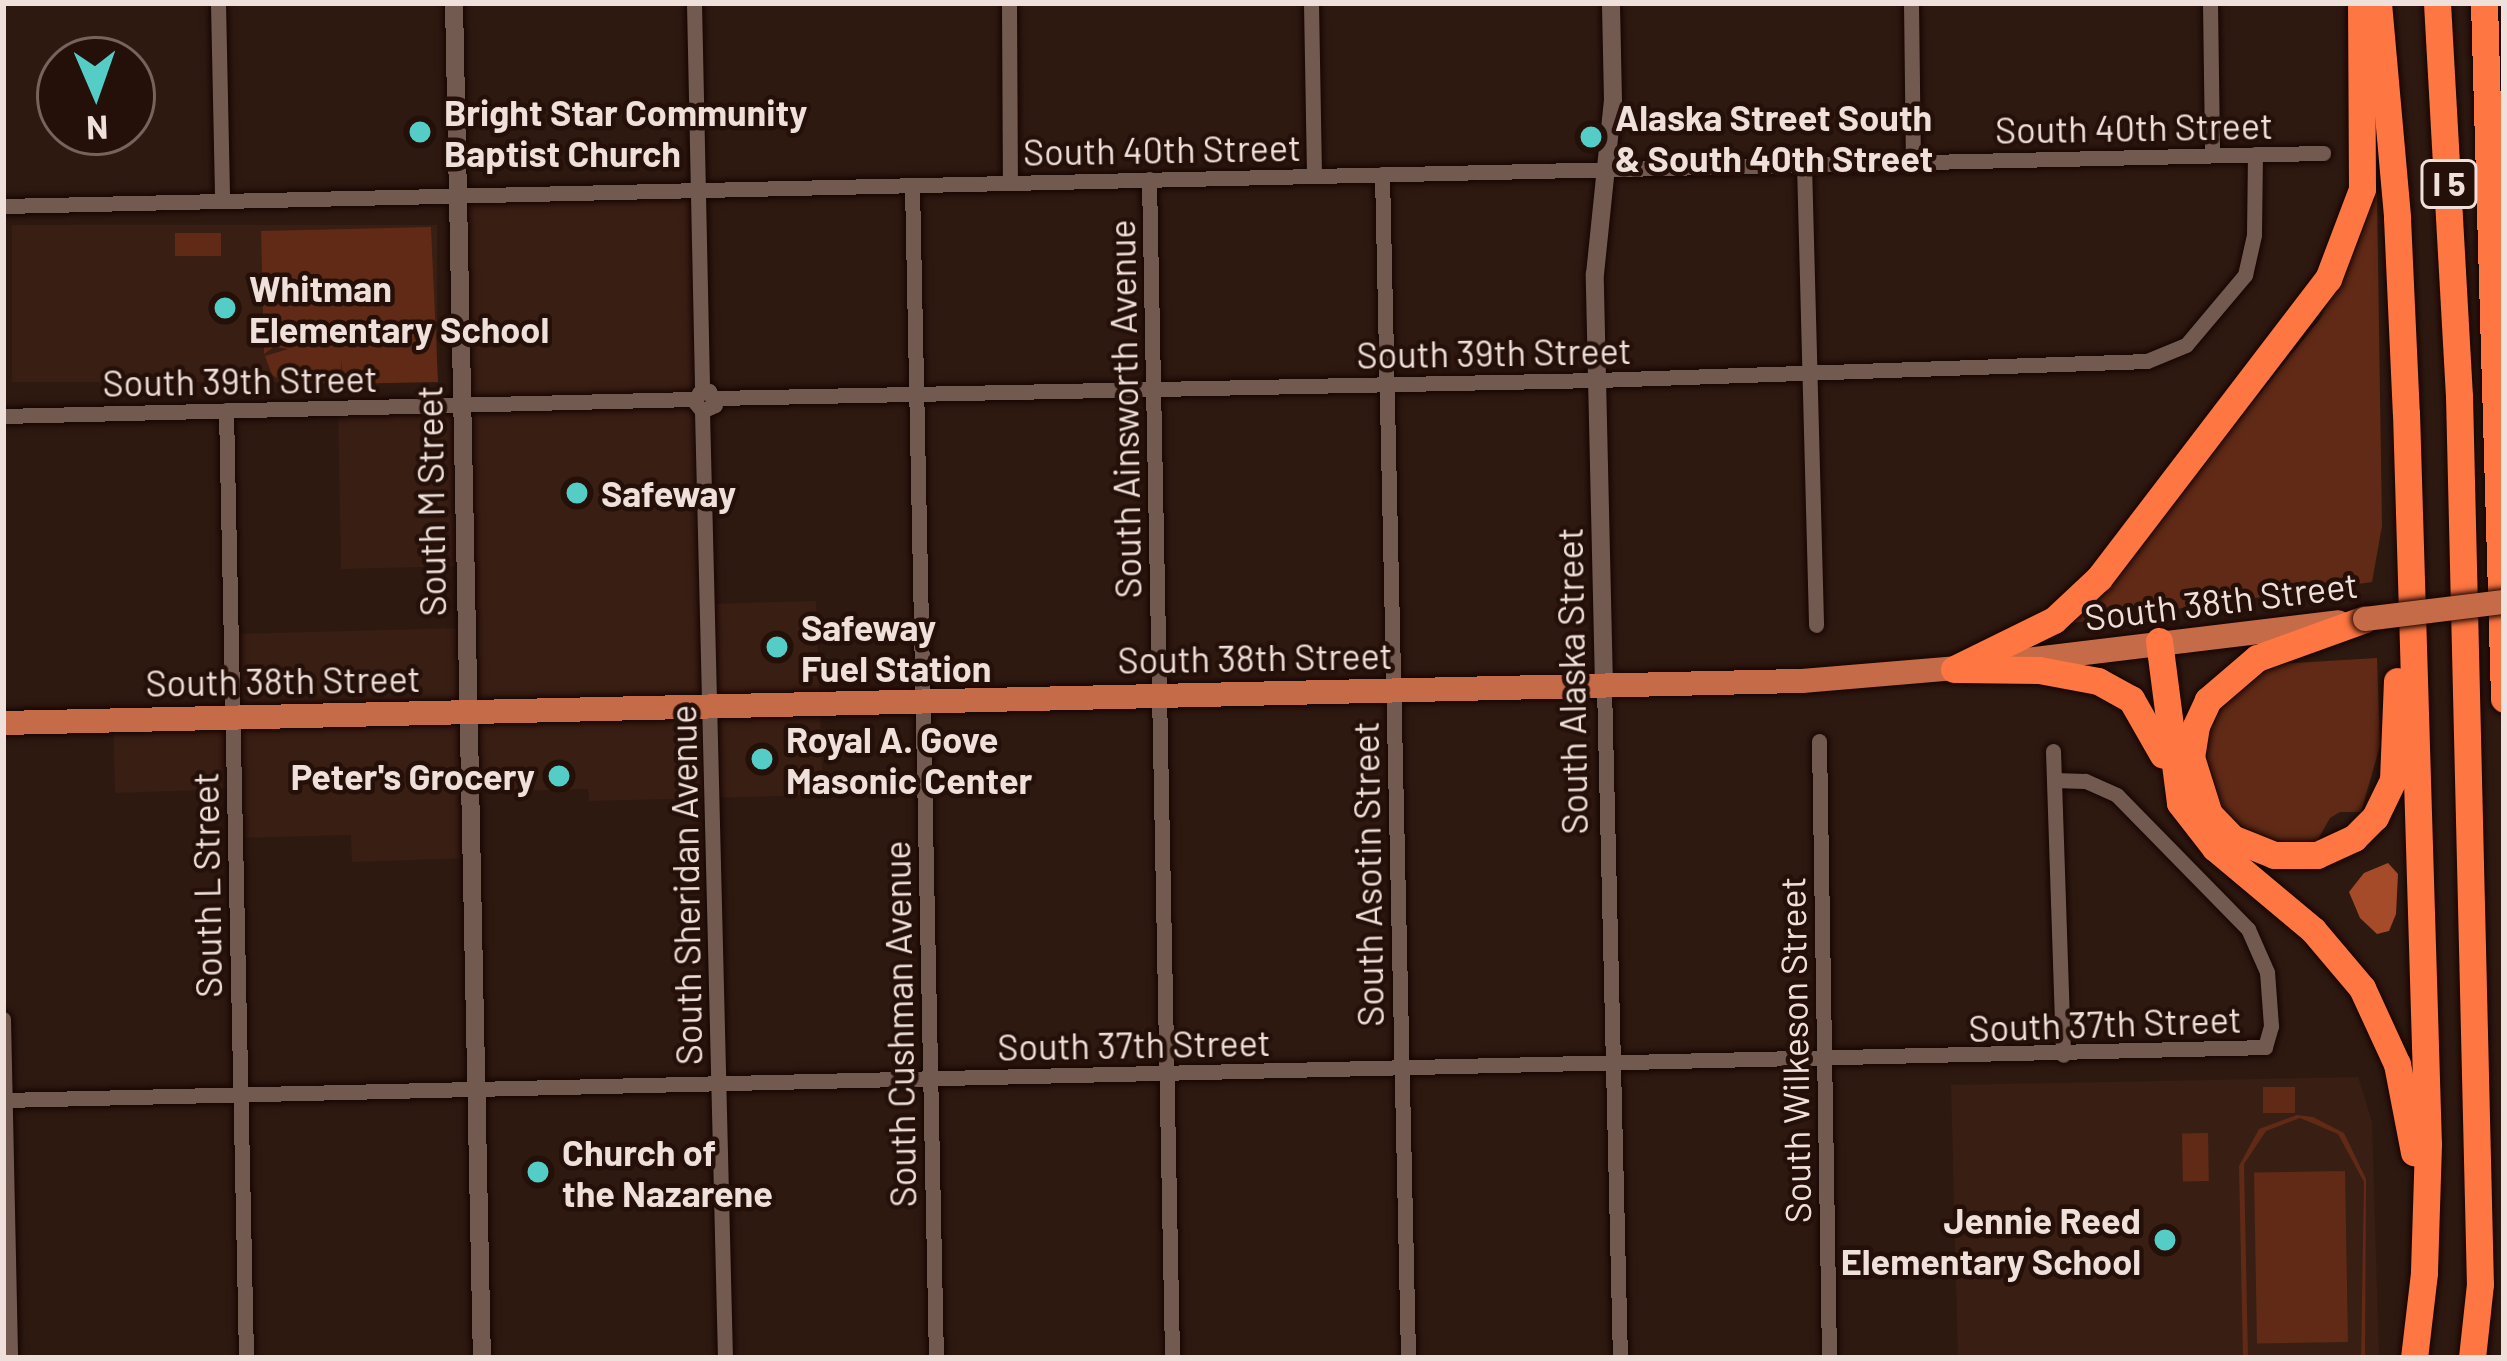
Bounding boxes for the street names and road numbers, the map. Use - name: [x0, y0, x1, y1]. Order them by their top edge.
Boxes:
- street label: South 40th Street: [1995, 103, 2273, 151]
- street label: South 40th Street: [1023, 125, 1301, 173]
- road number: I 5: [2419, 157, 2479, 211]
- street label: South Ainsworth Avenue: [1099, 219, 1149, 599]
- street label: South 39th Street: [1356, 328, 1632, 376]
- street label: South 39th Street: [102, 356, 378, 404]
- street label: South M Street: [406, 385, 454, 617]
- street label: South Alaska Street: [1547, 527, 1595, 835]
- street label: South 38th Street: [2082, 562, 2360, 638]
- street label: South 38th Street: [1117, 633, 1393, 681]
- street label: South 38th Street: [145, 656, 421, 704]
- street label: South Sheridan Avenue: [660, 704, 710, 1066]
- street label: South Asotin Street: [1343, 721, 1391, 1027]
- street label: South L Street: [182, 772, 230, 998]
- street label: South Cushman Avenue: [874, 840, 924, 1208]
- street label: South Wilkeson Street: [1769, 876, 1819, 1224]
- street label: South 37th Street: [1968, 997, 2242, 1049]
- street label: South 37th Street: [997, 1020, 1271, 1068]

